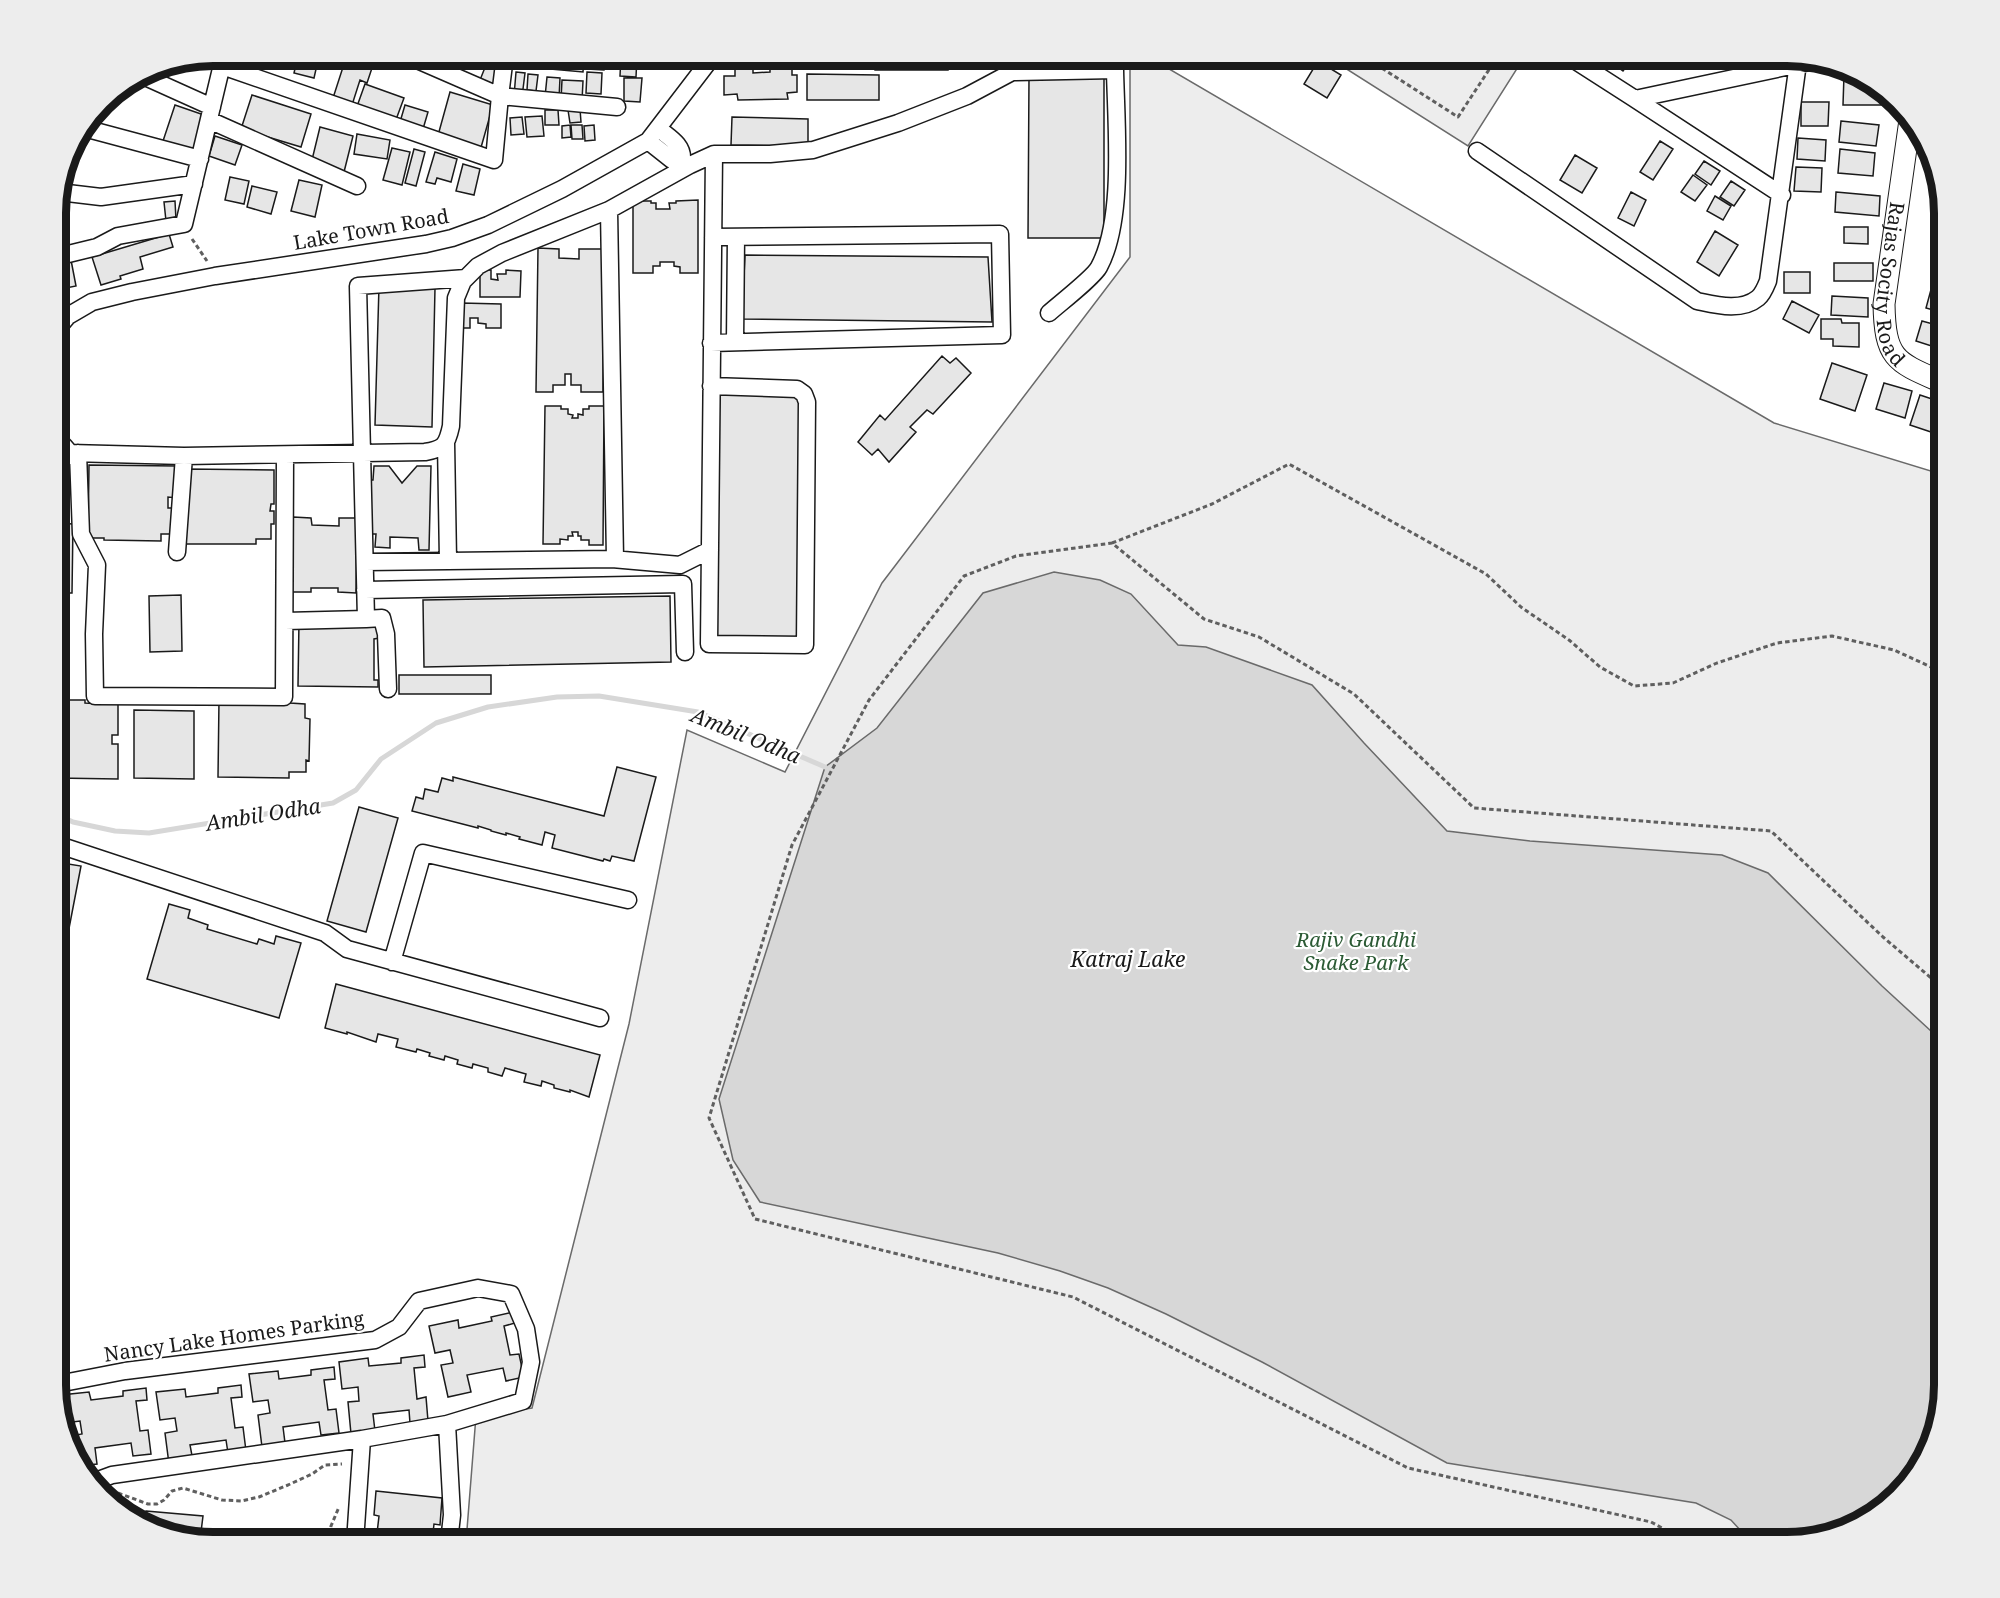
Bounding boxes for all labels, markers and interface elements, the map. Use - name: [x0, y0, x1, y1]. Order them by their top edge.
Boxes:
- street label: Rajas Socity Road: [1870, 200, 1912, 372]
- street label: Lake Town Road: [291, 202, 451, 256]
- water label: Ambil Odha: [685, 700, 806, 770]
- water label: Ambil Odha: [201, 791, 323, 837]
- park label: Rajiv Gandhi Snake Park: [1295, 926, 1416, 976]
- water label: Katraj Lake: [1070, 945, 1185, 973]
- street label: Nancy Lake Homes Parking: [102, 1304, 366, 1368]

